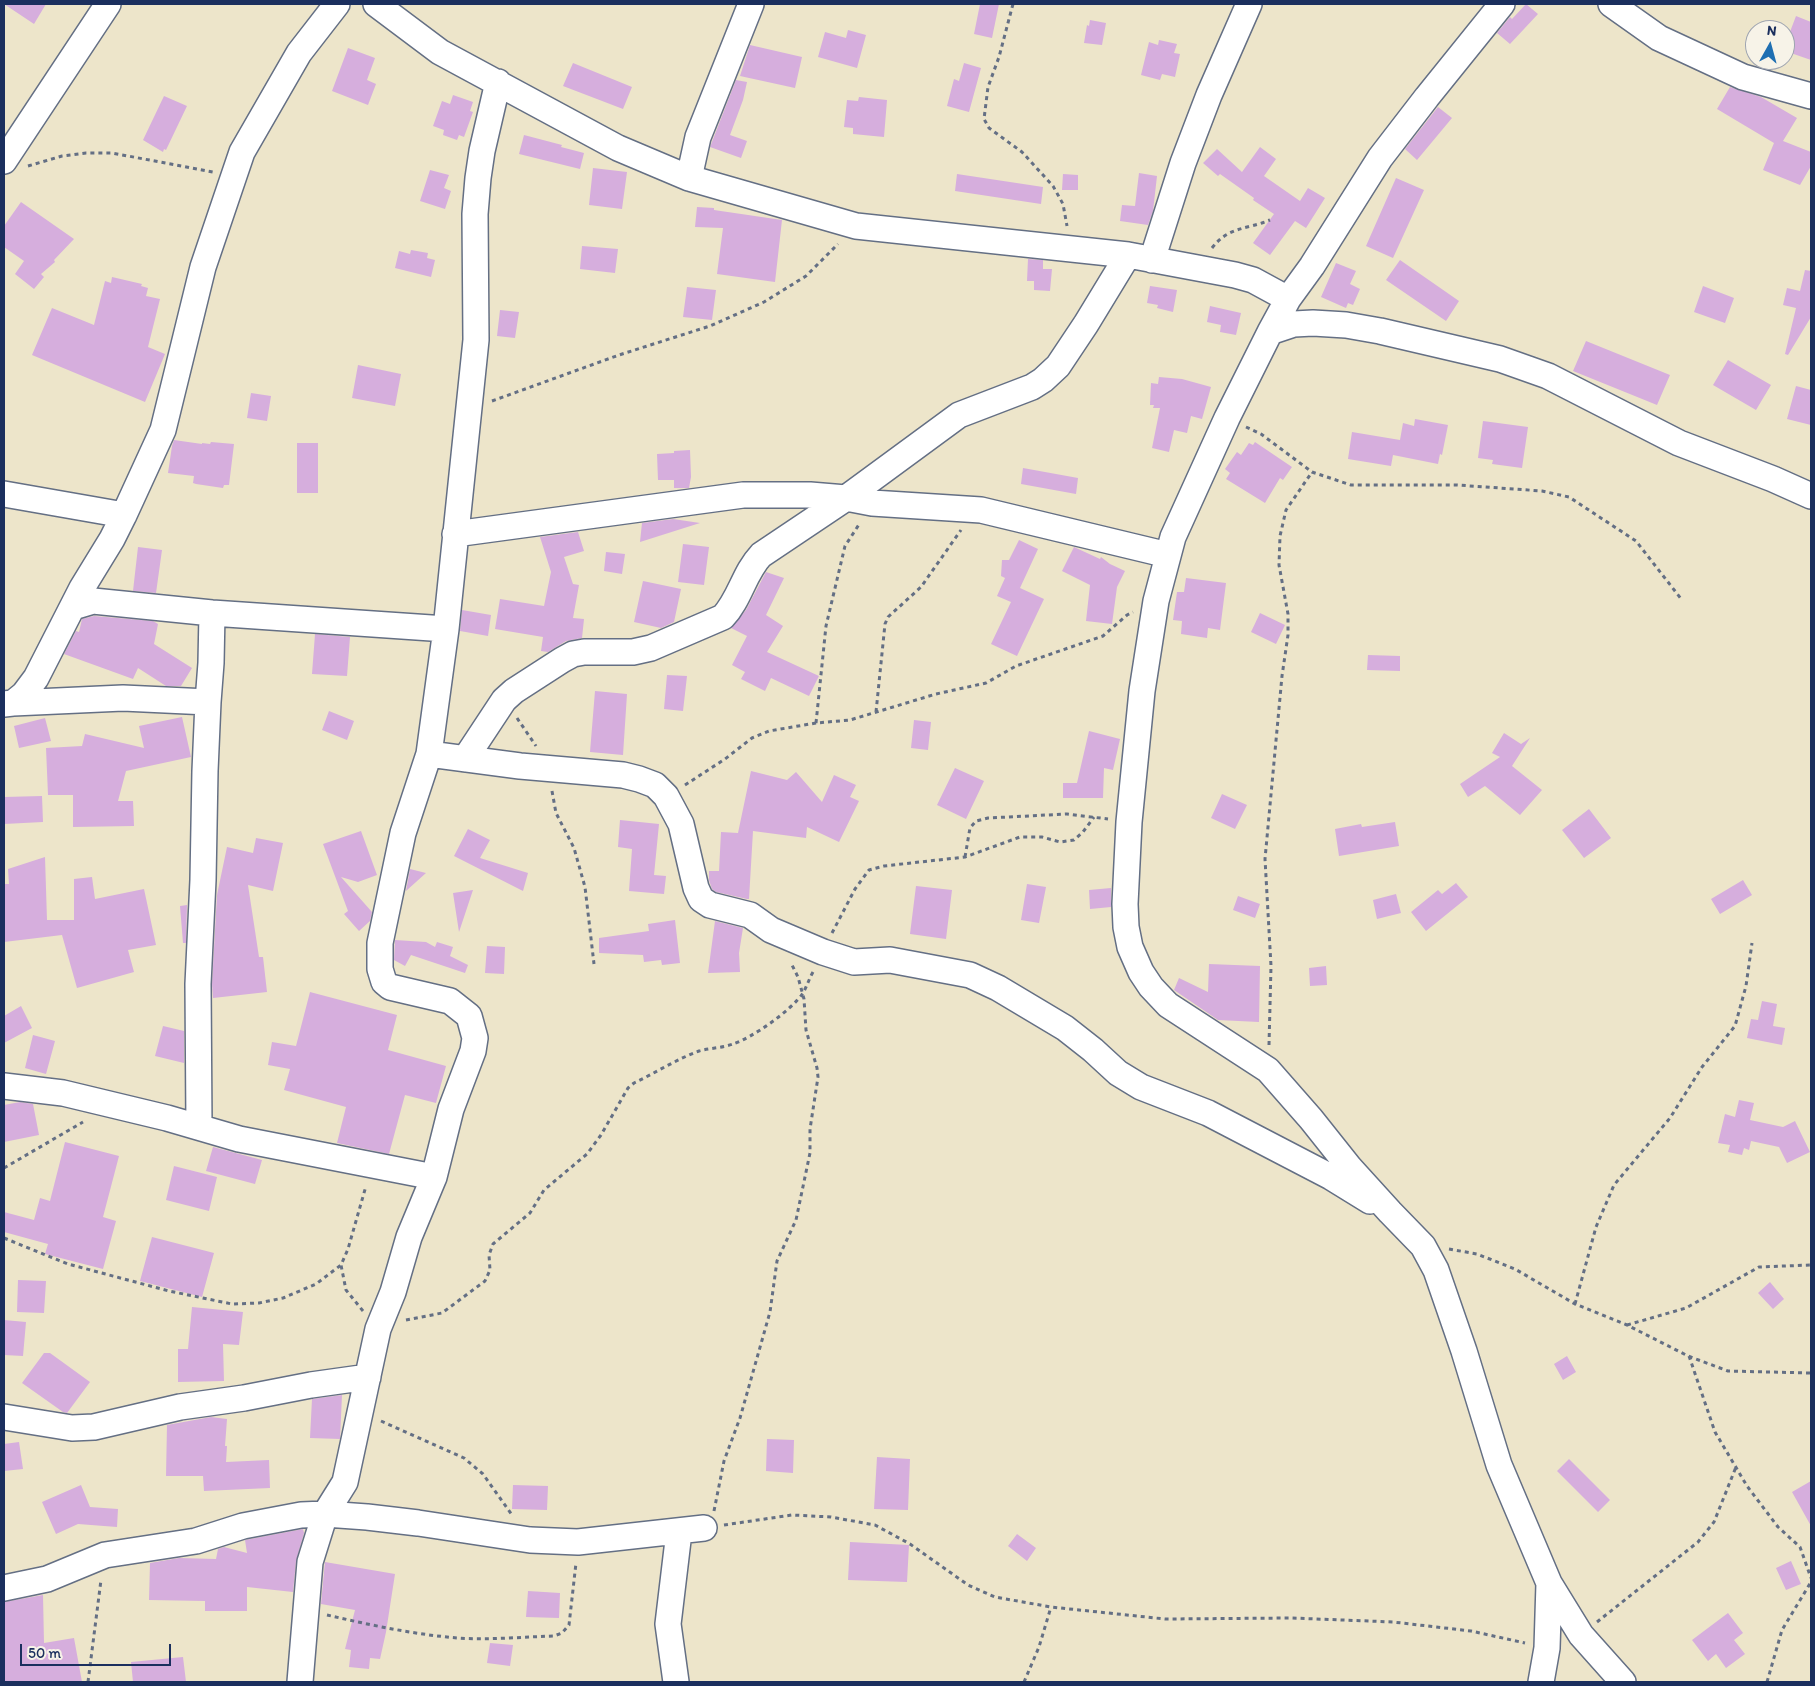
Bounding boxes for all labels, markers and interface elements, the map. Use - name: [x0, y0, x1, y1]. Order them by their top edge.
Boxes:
- north arrow: [1745, 20, 1795, 70]
- text: N: [1766, 22, 1777, 40]
- scale bar: [22, 1634, 174, 1666]
- text: 50 m: [28, 1644, 61, 1662]

